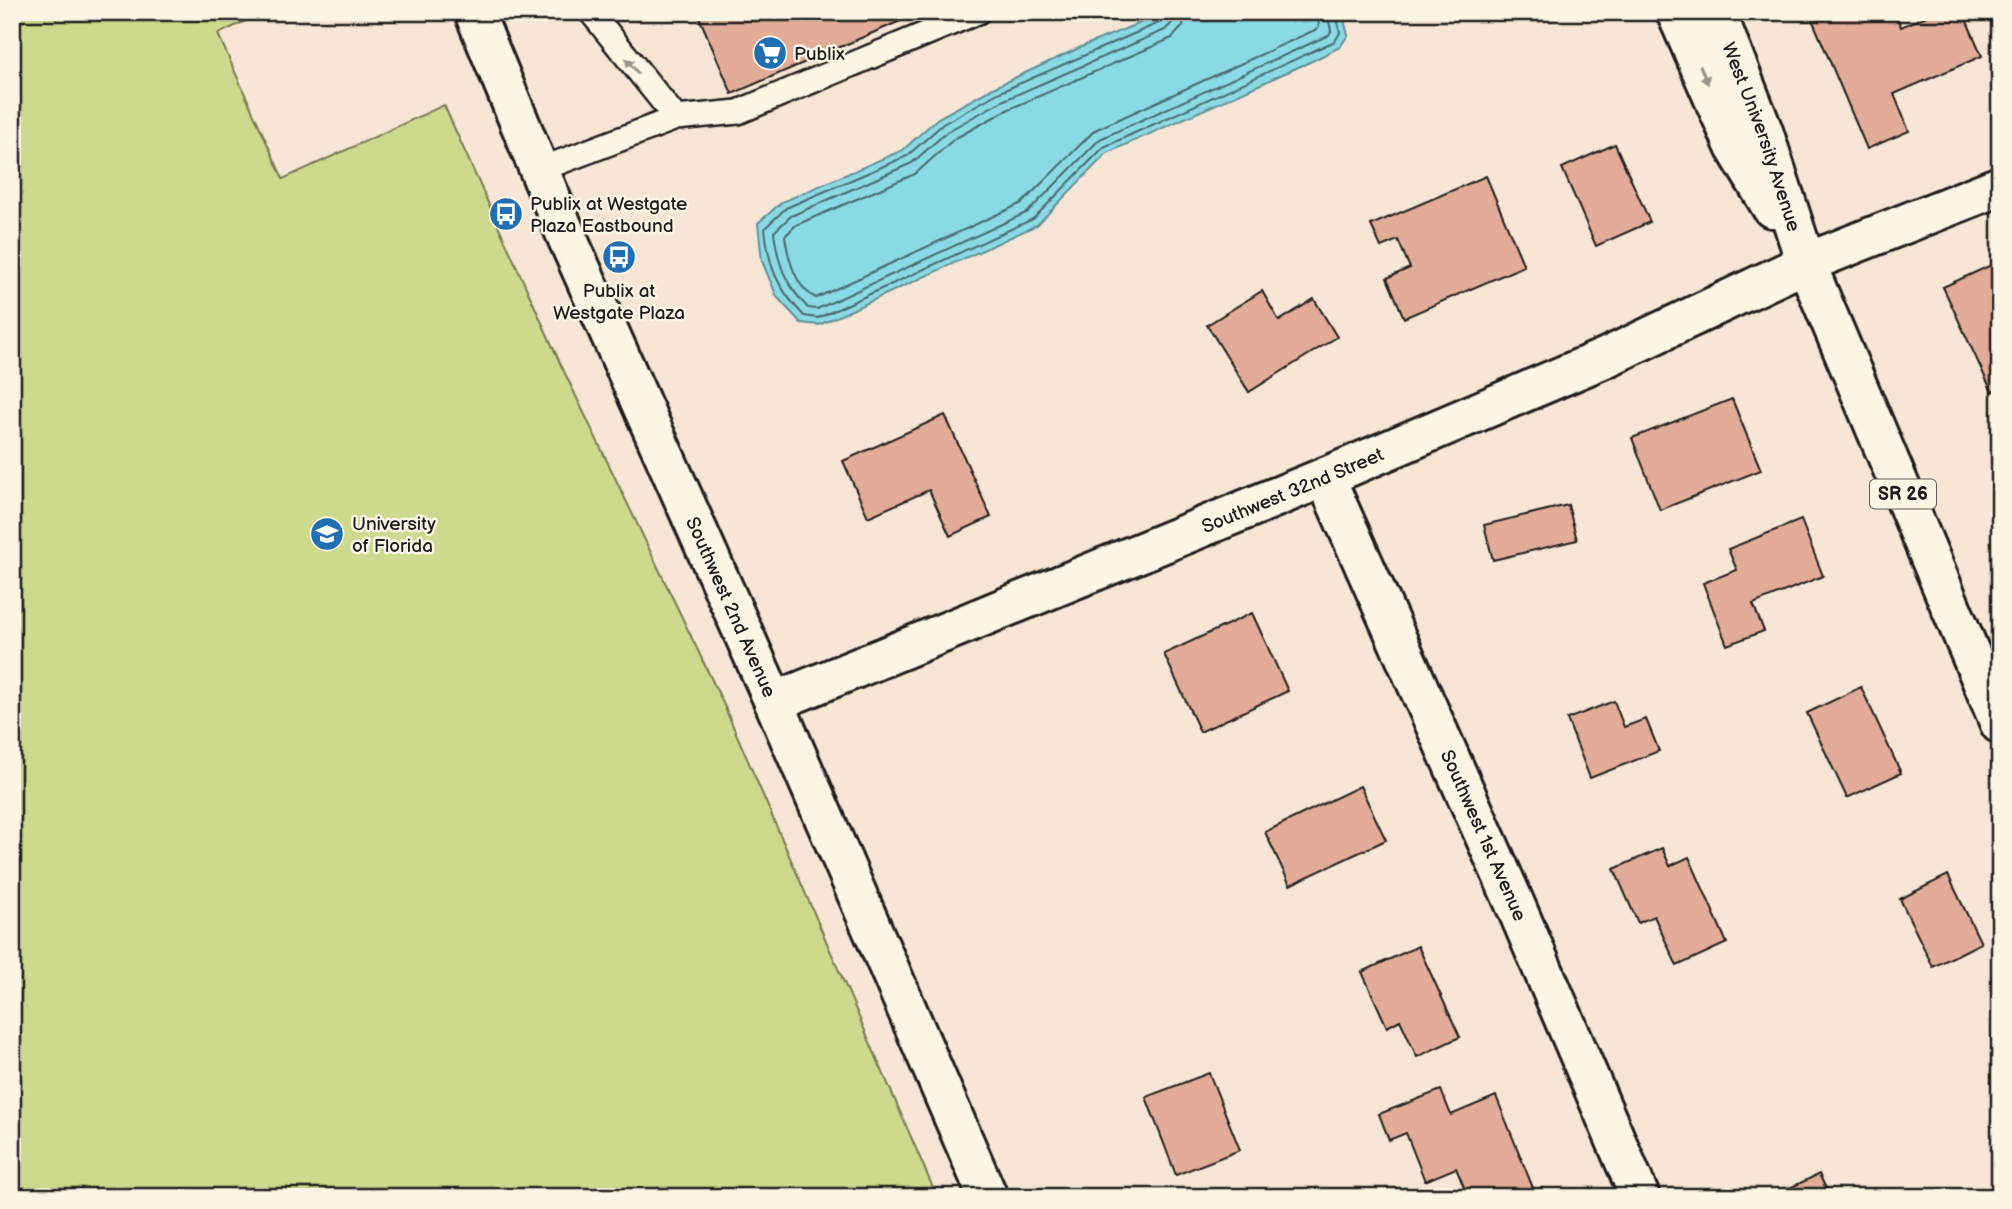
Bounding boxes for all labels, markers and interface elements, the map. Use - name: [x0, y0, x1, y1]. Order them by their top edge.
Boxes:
- supermarket icon: Publix: [751, 34, 789, 72]
- street label: West University Avenue: [1716, 39, 1805, 235]
- place label: Publix: [794, 43, 845, 66]
- one-way arrow: [625, 57, 640, 75]
- one-way arrow: [1698, 65, 1710, 85]
- place label: Publix at Westgate Plaza Eastbound: [530, 193, 687, 238]
- bus stop icon: Publix at Westgate Plaza Eastbound: [487, 195, 525, 233]
- bus stop icon: Publix at Westgate Plaza: [600, 238, 638, 276]
- place label: Publix at Westgate Plaza: [553, 280, 685, 325]
- street label: Southwest 32nd Street: [1199, 443, 1387, 539]
- road number: SR 26: [1870, 480, 1936, 508]
- place label: University of Florida: [352, 513, 436, 558]
- street label: Southwest 2nd Avenue: [680, 514, 780, 701]
- school or university icon: University of Florida: [308, 515, 346, 553]
- street label: Southwest 1st Avenue: [1435, 747, 1531, 925]

